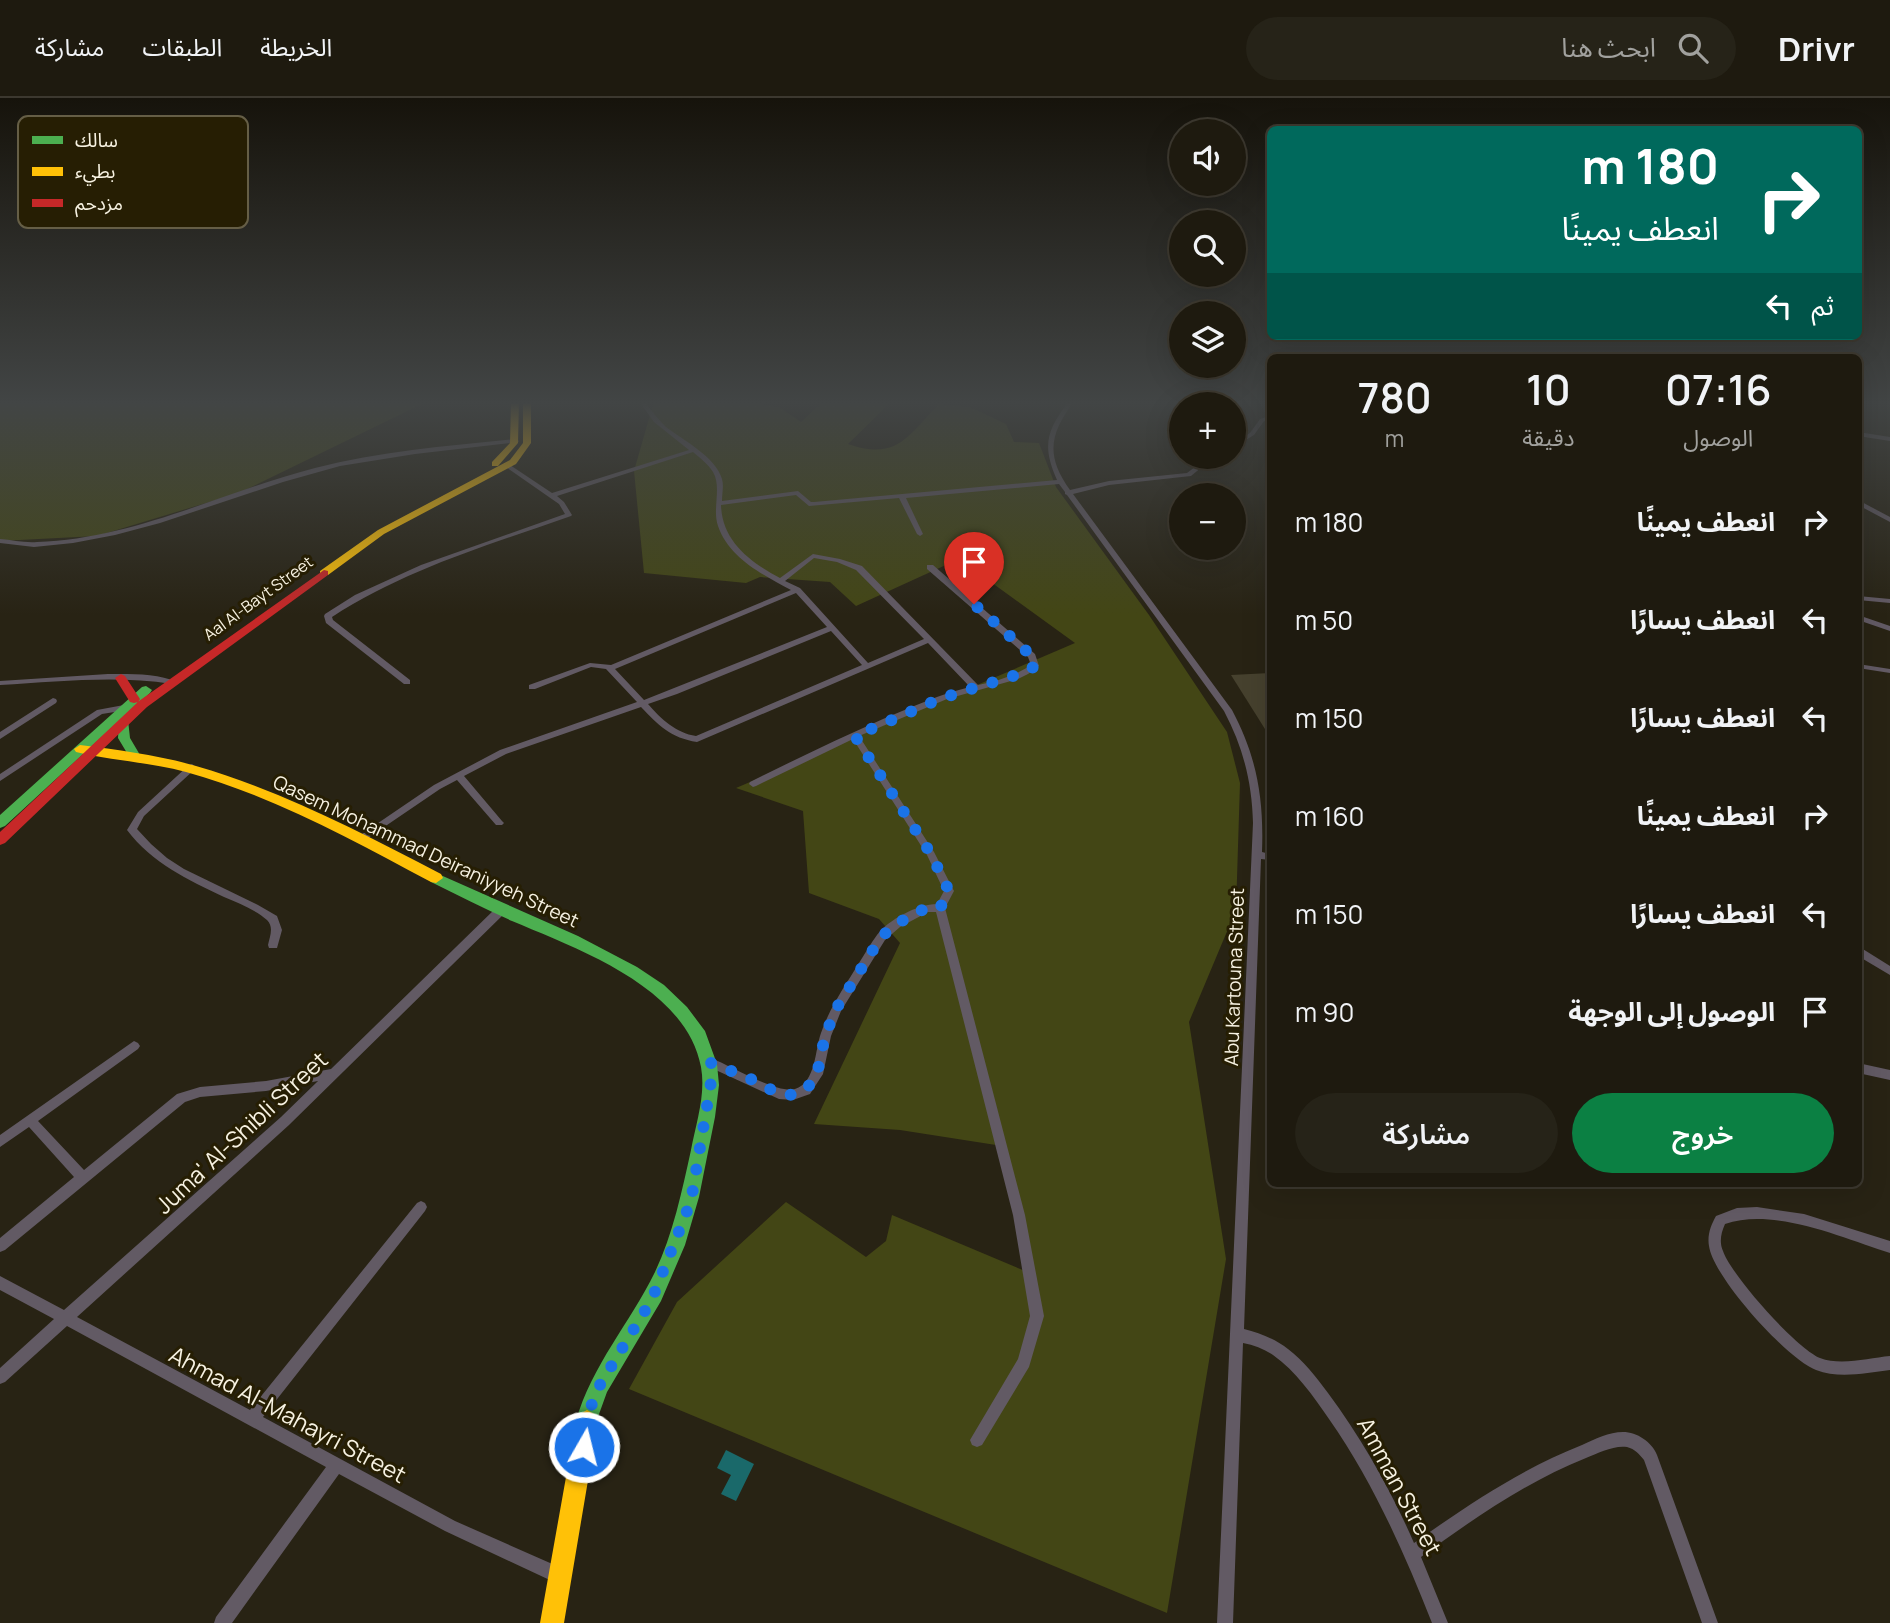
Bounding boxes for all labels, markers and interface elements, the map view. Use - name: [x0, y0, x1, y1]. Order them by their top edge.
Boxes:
- search box: [1246, 17, 1736, 80]
- text: Drivr: [1778, 26, 1855, 71]
- text: ابحث هنا: [1561, 29, 1656, 65]
- icon: search: [1674, 29, 1712, 67]
- text: مشاركة: [35, 30, 104, 63]
- text: الطبقات: [142, 30, 222, 63]
- text: الخريطة: [260, 30, 332, 63]
- legend: [18, 116, 248, 228]
- map controls: [1169, 119, 1246, 560]
- button: sound: [1169, 119, 1246, 196]
- text: سالك: [75, 127, 118, 153]
- text: 180 m: [1581, 132, 1719, 199]
- icon: right: [1743, 154, 1834, 245]
- text: بطيء: [75, 158, 115, 186]
- text: مزدحم: [75, 190, 123, 218]
- text: انعطف يمينًا: [1562, 206, 1719, 250]
- button: search: [1169, 210, 1246, 287]
- icon: left: [1760, 287, 1798, 325]
- text: ثم: [1812, 287, 1834, 323]
- button: layers: [1169, 301, 1246, 378]
- text: 10: [1526, 360, 1571, 418]
- text: 07:16: [1665, 360, 1772, 418]
- text: 780: [1357, 368, 1432, 426]
- button: +: [1169, 392, 1246, 469]
- text: دقيقة: [1522, 421, 1575, 453]
- text: الوصول: [1683, 421, 1753, 453]
- text: m: [1385, 422, 1404, 454]
- button: −: [1169, 483, 1246, 560]
- text: انعطف يمينًا: [1637, 503, 1775, 539]
- icon: right: [1796, 503, 1834, 541]
- text: 180 m: [1295, 504, 1363, 540]
- pin: [944, 532, 1004, 604]
- icon: arrive: [955, 543, 993, 581]
- street label: Aal Al-Bayt Street: [199, 551, 317, 645]
- text: انعطف يسارًا: [1630, 601, 1775, 637]
- icon: left: [1796, 601, 1834, 639]
- text: 50 m: [1295, 602, 1353, 638]
- text: انعطف يسارًا: [1630, 699, 1775, 735]
- icon: left: [1796, 699, 1834, 737]
- text: 150 m: [1295, 700, 1363, 736]
- street label: Qasem Mohammad Deiraniyyeh Street: [269, 769, 583, 933]
- text: انعطف يمينًا: [1637, 797, 1775, 833]
- icon: right: [1796, 797, 1834, 835]
- text: 160 m: [1295, 798, 1364, 834]
- street label: Abu Kartouna Street: [1218, 887, 1250, 1067]
- text: انعطف يسارًا: [1630, 895, 1775, 931]
- icon: left: [1796, 895, 1834, 933]
- text: 150 m: [1295, 896, 1363, 932]
- text: الوصول إلى الوجهة: [1568, 993, 1775, 1029]
- icon: arrive: [1796, 993, 1834, 1031]
- text: 90 m: [1295, 994, 1354, 1030]
- street label: Juma' Al-Shibli Street: [148, 1044, 334, 1220]
- button: مشاركة: [1295, 1093, 1558, 1173]
- button: خروج: [1572, 1093, 1834, 1173]
- street label: Ahmad Al-Mahayri Street: [164, 1338, 412, 1490]
- position arrow: [547, 1410, 621, 1484]
- street label: Amman Street: [1350, 1411, 1450, 1561]

